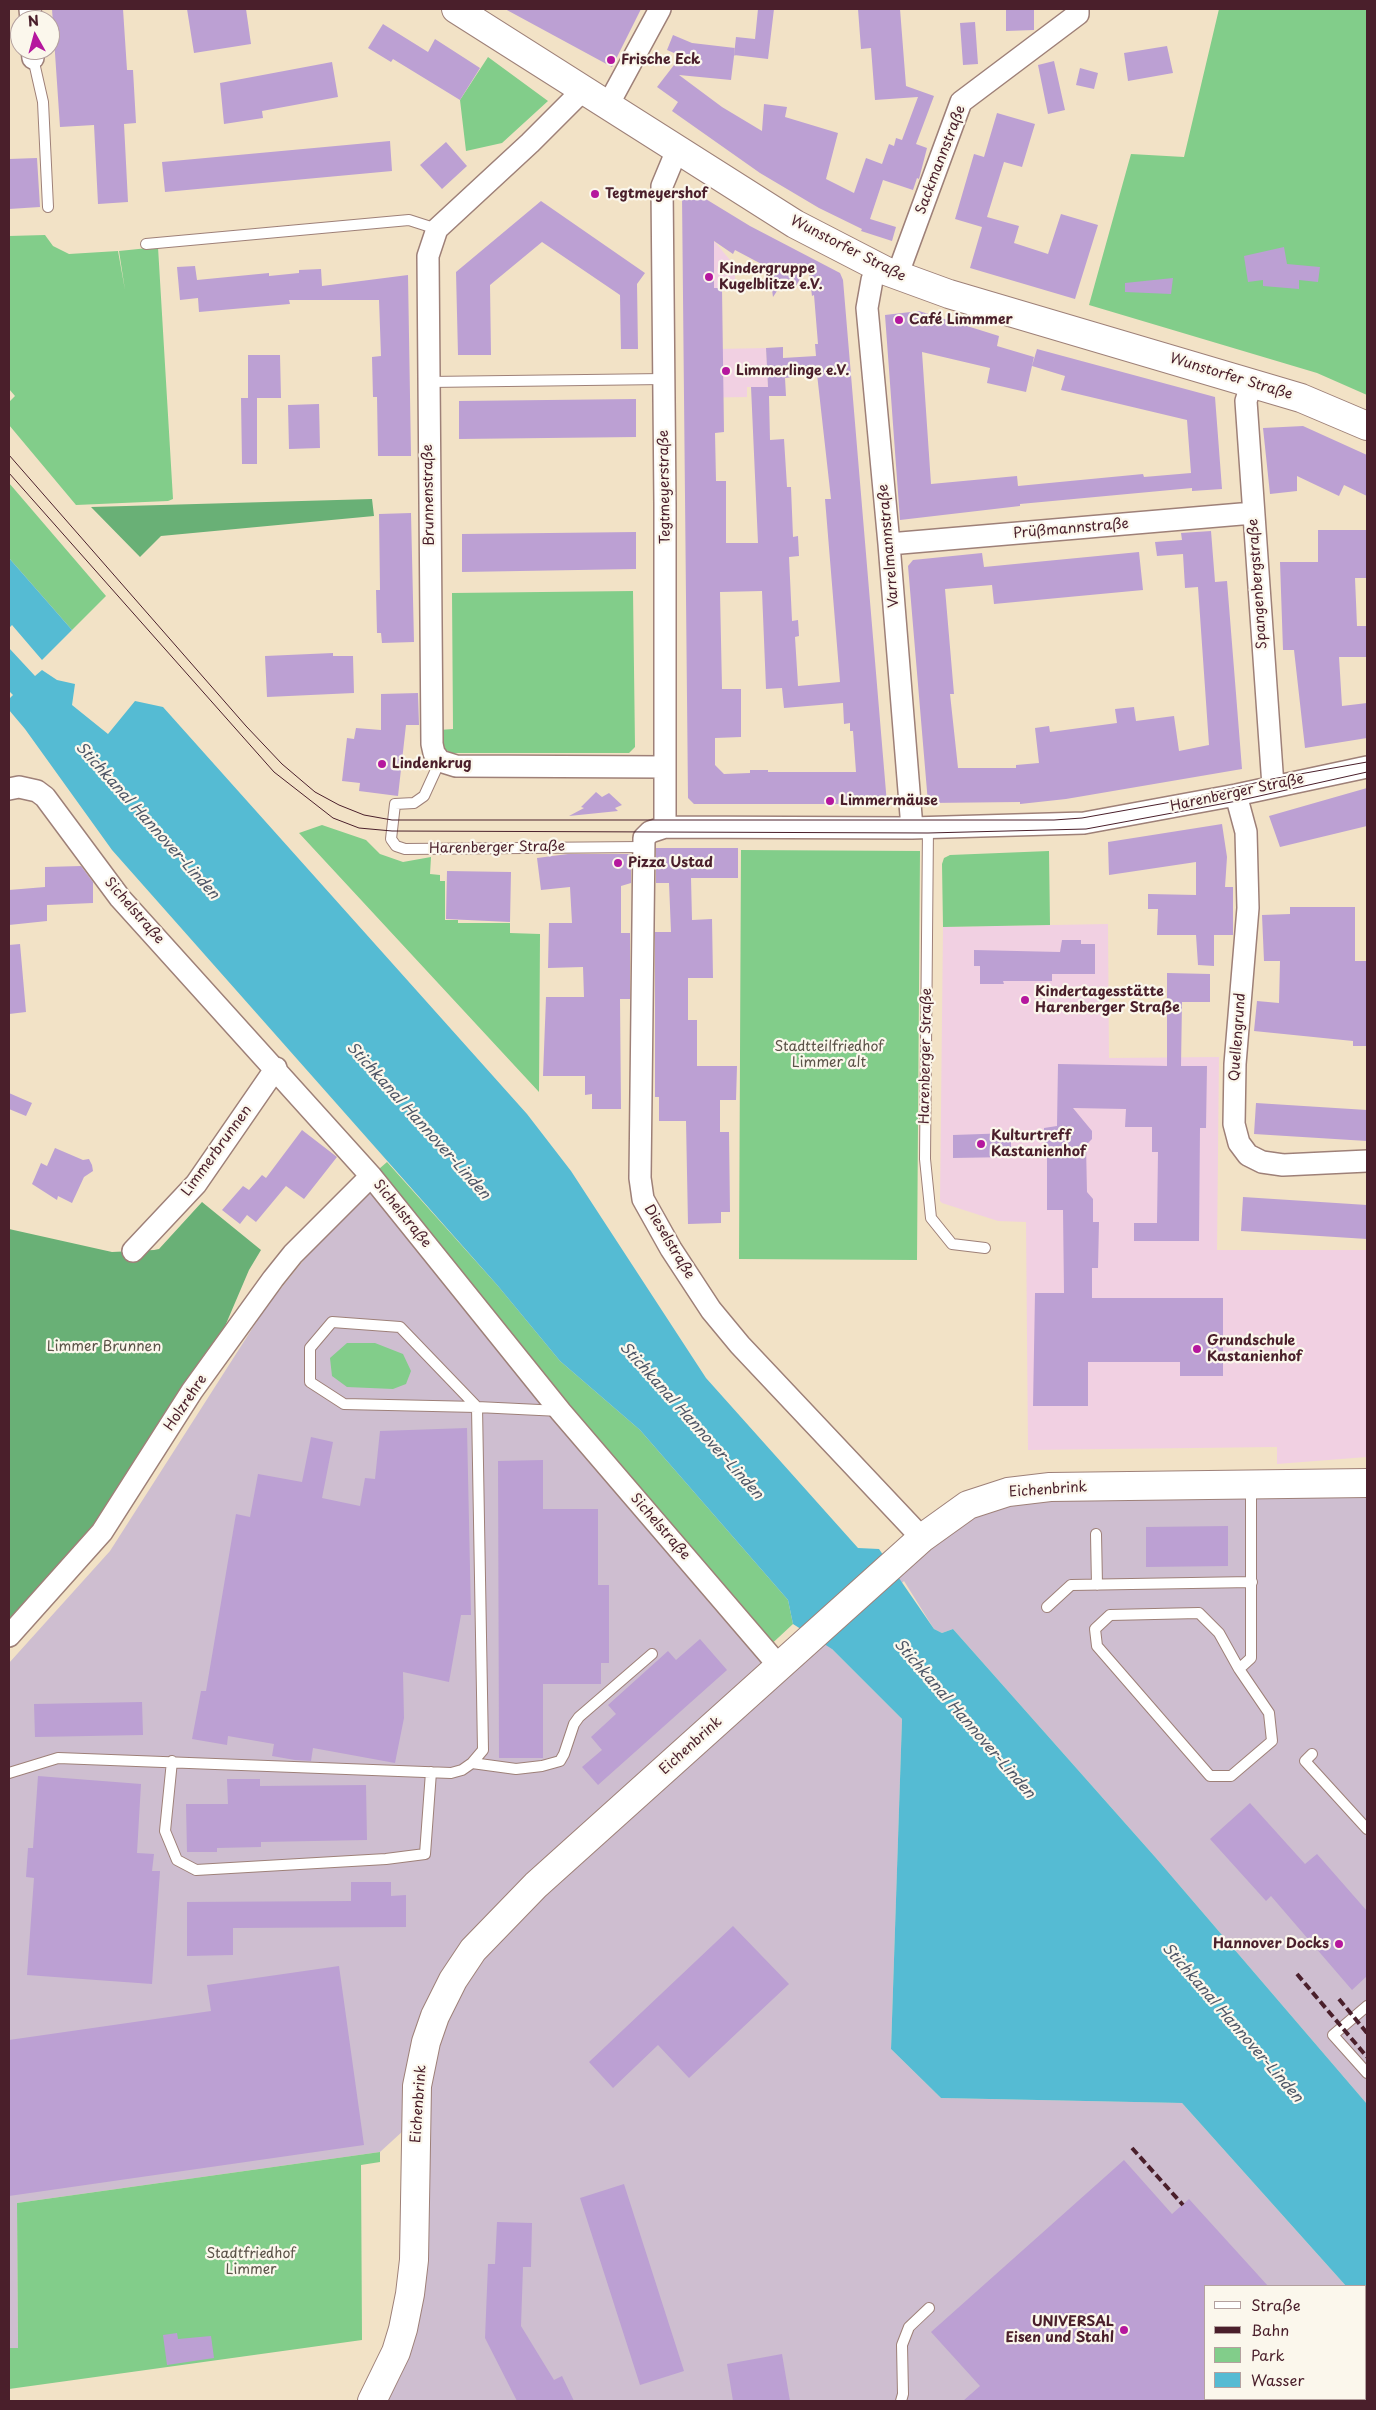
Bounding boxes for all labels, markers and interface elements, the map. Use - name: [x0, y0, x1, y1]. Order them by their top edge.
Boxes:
- north arrow: [10, 10, 60, 60]
- text: N: [26, 10, 40, 32]
- place label: Frische Eck: [621, 52, 700, 68]
- marker: Frische Eck: [605, 54, 617, 66]
- street label: Sackmannstraße: [913, 103, 969, 217]
- place label: Tegtmeyershof: [605, 186, 708, 202]
- marker: Tegtmeyershof: [589, 188, 601, 200]
- street label: Wunstorfer Straße: [787, 213, 909, 285]
- place label: Kindergruppe Kugelblitze e.V.: [719, 261, 823, 294]
- marker: Kindergruppe Kugelblitze e.V.: [703, 271, 715, 283]
- place label: Café Limmmer: [909, 312, 1013, 328]
- marker: Café Limmmer: [893, 314, 905, 326]
- street label: Wunstorfer Straße: [1168, 350, 1294, 404]
- place label: Limmerlinge e.V.: [736, 363, 849, 379]
- marker: Limmerlinge e.V.: [720, 365, 732, 377]
- street label: Tegtmeyerstraße: [656, 430, 674, 544]
- street label: Brunnenstraße: [420, 444, 438, 546]
- street label: Varrelmannstraße: [875, 484, 903, 608]
- street label: Prüßmannstraße: [1012, 516, 1130, 542]
- street label: Spangenbergstraße: [1245, 518, 1271, 650]
- water label: Stichkanal Hannover-Linden: [72, 739, 222, 903]
- place label: Lindenkrug: [392, 756, 472, 772]
- marker: Lindenkrug: [376, 758, 388, 770]
- street label: Harenberger Straße: [1169, 771, 1305, 815]
- place label: Limmermäuse: [840, 793, 938, 809]
- marker: Limmermäuse: [824, 795, 836, 807]
- street label: Harenberger Straße: [429, 838, 565, 858]
- place label: Pizza Ustad: [628, 855, 713, 871]
- marker: Pizza Ustad: [612, 857, 624, 869]
- street label: Sichelstraße: [101, 874, 167, 948]
- place label: Kindertagesstätte Harenberger Straße: [1035, 984, 1180, 1016]
- street label: Harenberger Straße: [916, 988, 936, 1124]
- street label: Quellengrund: [1227, 992, 1249, 1082]
- marker: Kindertagesstätte Harenberger Straße: [1019, 994, 1031, 1006]
- water label: Stichkanal Hannover-Linden: [343, 1039, 493, 1203]
- park label: Stadtteilfriedhof Limmer alt: [774, 1039, 884, 1072]
- street label: Limmerbrunnen: [178, 1102, 256, 1200]
- place label: Kulturtreff Kastanienhof: [991, 1128, 1086, 1160]
- marker: Kulturtreff Kastanienhof: [975, 1138, 987, 1150]
- street label: Sichelstraße: [369, 1177, 435, 1251]
- street label: Dieselstraße: [640, 1202, 698, 1282]
- place label: Grundschule Kastanienhof: [1207, 1333, 1302, 1365]
- park label: Limmer Brunnen: [47, 1339, 161, 1355]
- water label: Stichkanal Hannover-Linden: [616, 1339, 766, 1503]
- marker: Grundschule Kastanienhof: [1191, 1343, 1203, 1355]
- street label: Holzrehre: [161, 1372, 211, 1434]
- street label: Eichenbrink: [1008, 1479, 1088, 1501]
- street label: Sichelstraße: [627, 1490, 693, 1564]
- water label: Stichkanal Hannover-Linden: [890, 1636, 1038, 1802]
- street label: Eichenbrink: [656, 1714, 726, 1778]
- place label: Hannover Docks: [1213, 1936, 1329, 1952]
- marker: Hannover Docks: [1333, 1938, 1345, 1950]
- water label: Stichkanal Hannover-Linden: [1158, 1940, 1306, 2106]
- street label: Eichenbrink: [408, 2064, 430, 2144]
- park label: Stadtfriedhof Limmer: [206, 2246, 296, 2278]
- legend: [1204, 2285, 1366, 2400]
- text: Straße: [1251, 2293, 1301, 2316]
- place label: UNIVERSAL Eisen und Stahl: [1005, 2314, 1114, 2346]
- text: Bahn: [1251, 2318, 1289, 2341]
- marker: UNIVERSAL Eisen und Stahl: [1118, 2324, 1130, 2336]
- text: Park: [1251, 2343, 1285, 2366]
- text: Wasser: [1251, 2368, 1304, 2391]

